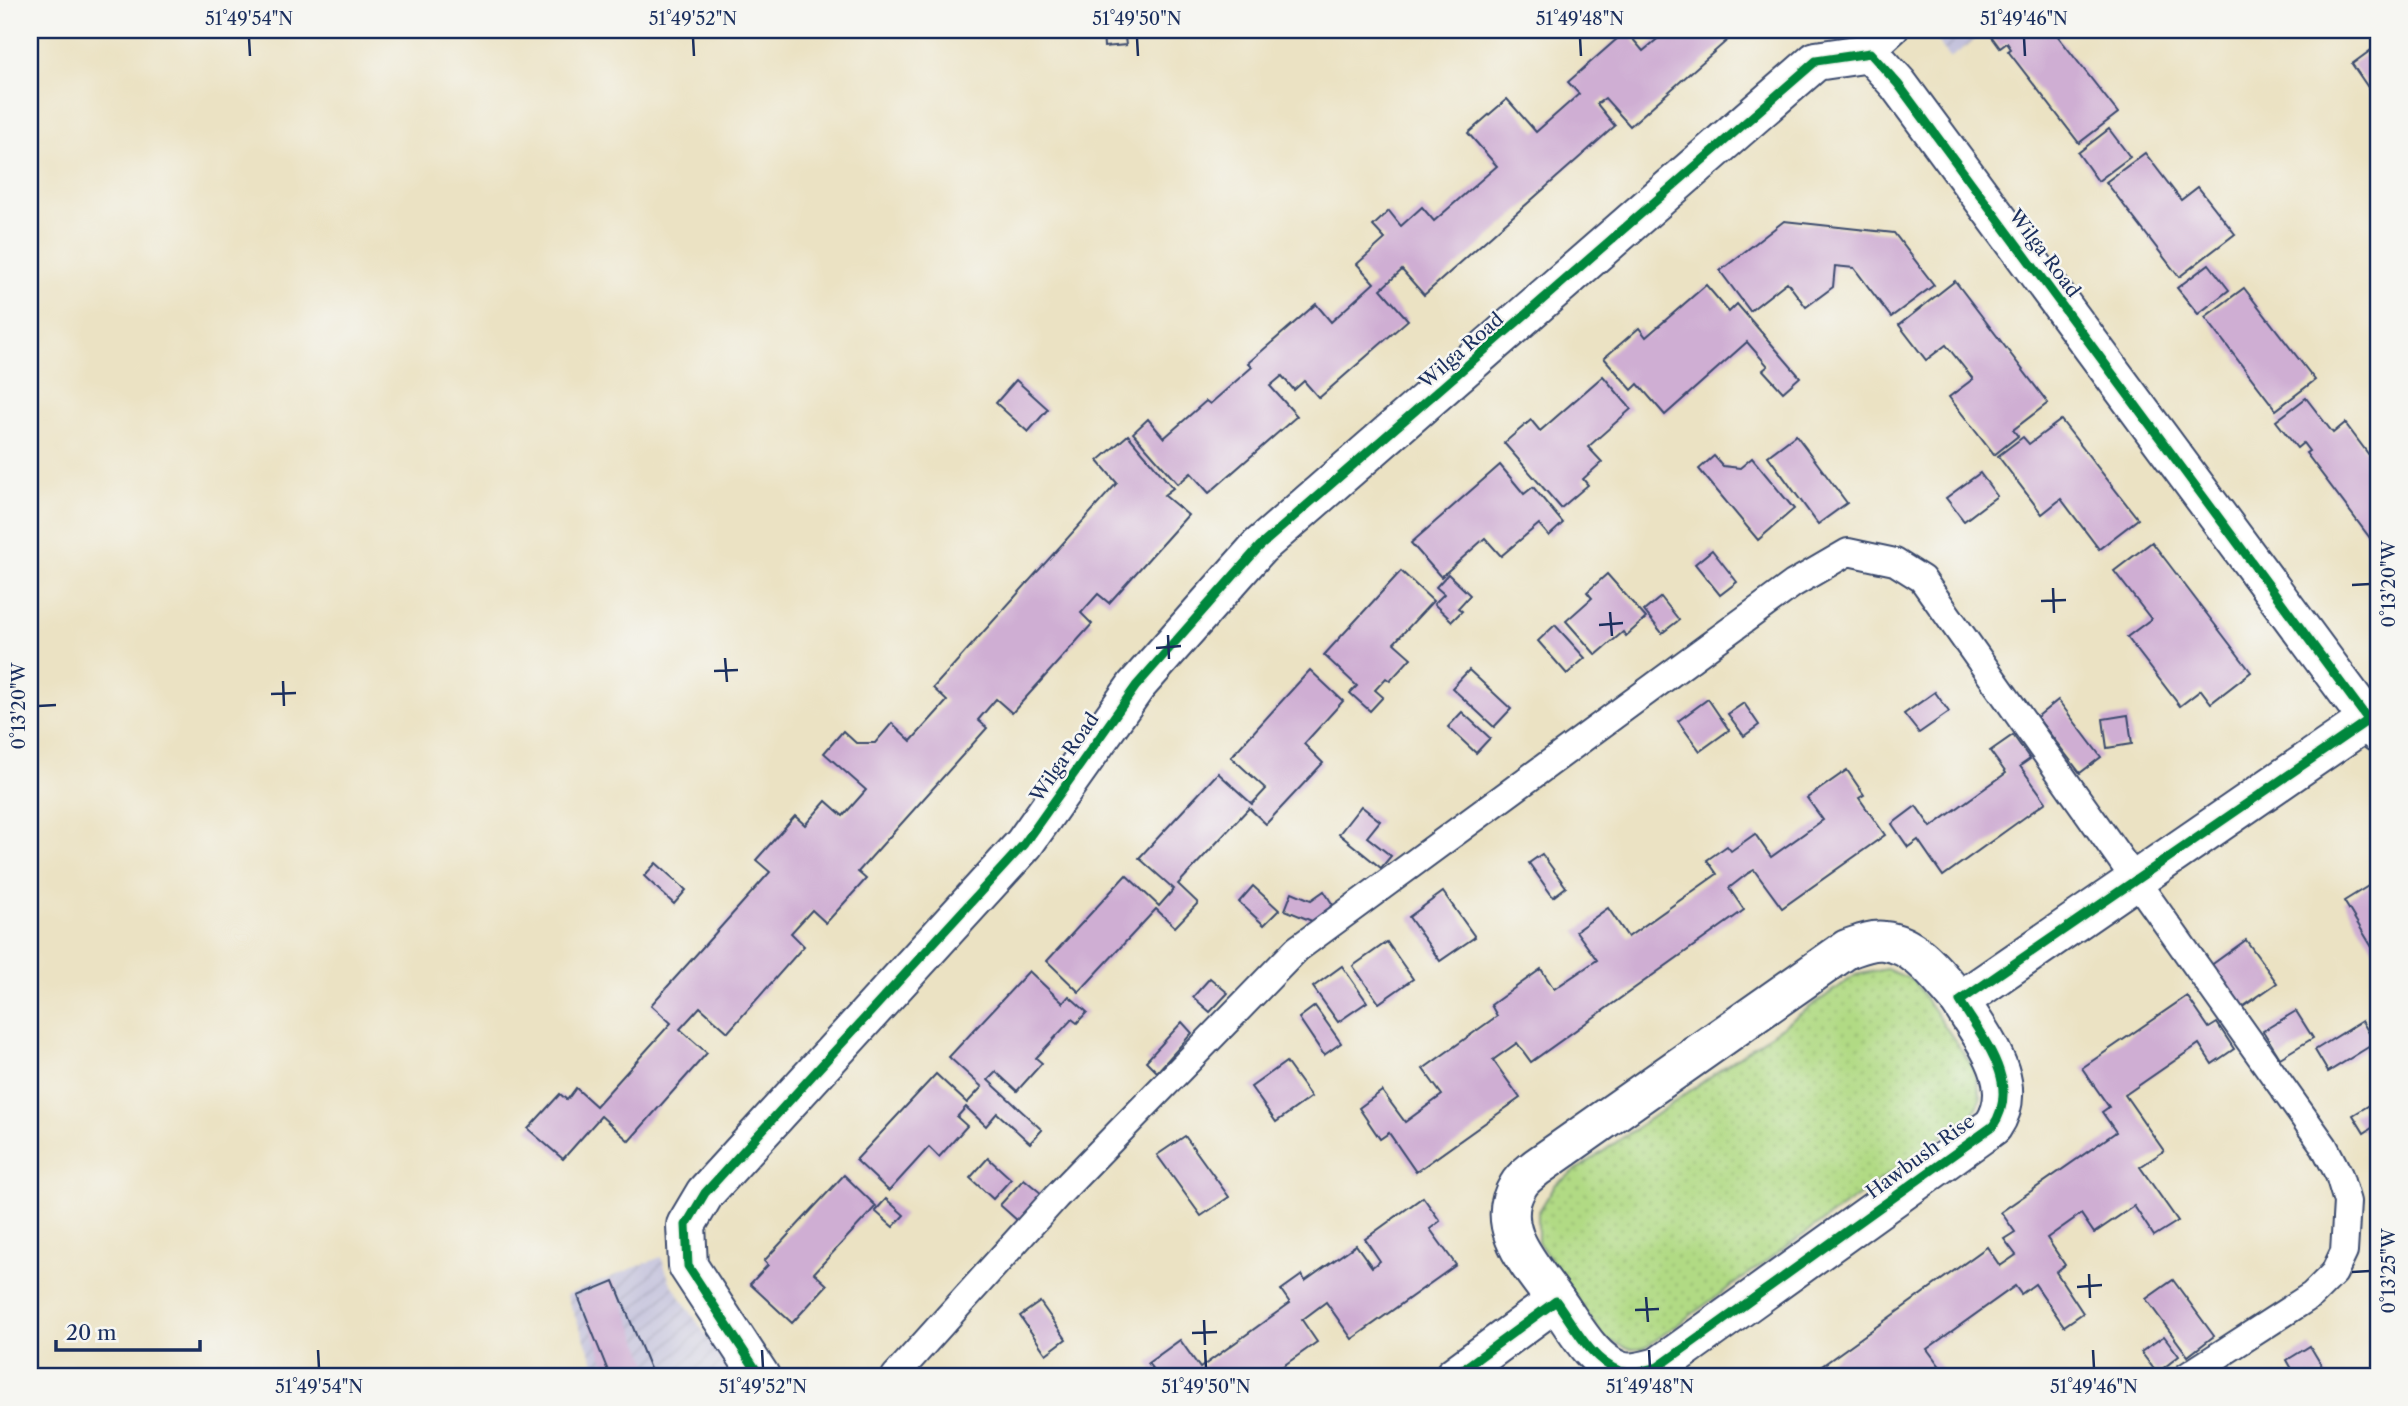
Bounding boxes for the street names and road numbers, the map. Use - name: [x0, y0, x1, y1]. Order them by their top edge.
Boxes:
- street label: Wilga Road: [2004, 204, 2085, 302]
- street label: Wilga Road: [1414, 307, 1508, 394]
- street label: Wilga Road: [1025, 708, 1104, 807]
- street label: Hawbush Rise: [1862, 1109, 1979, 1203]

